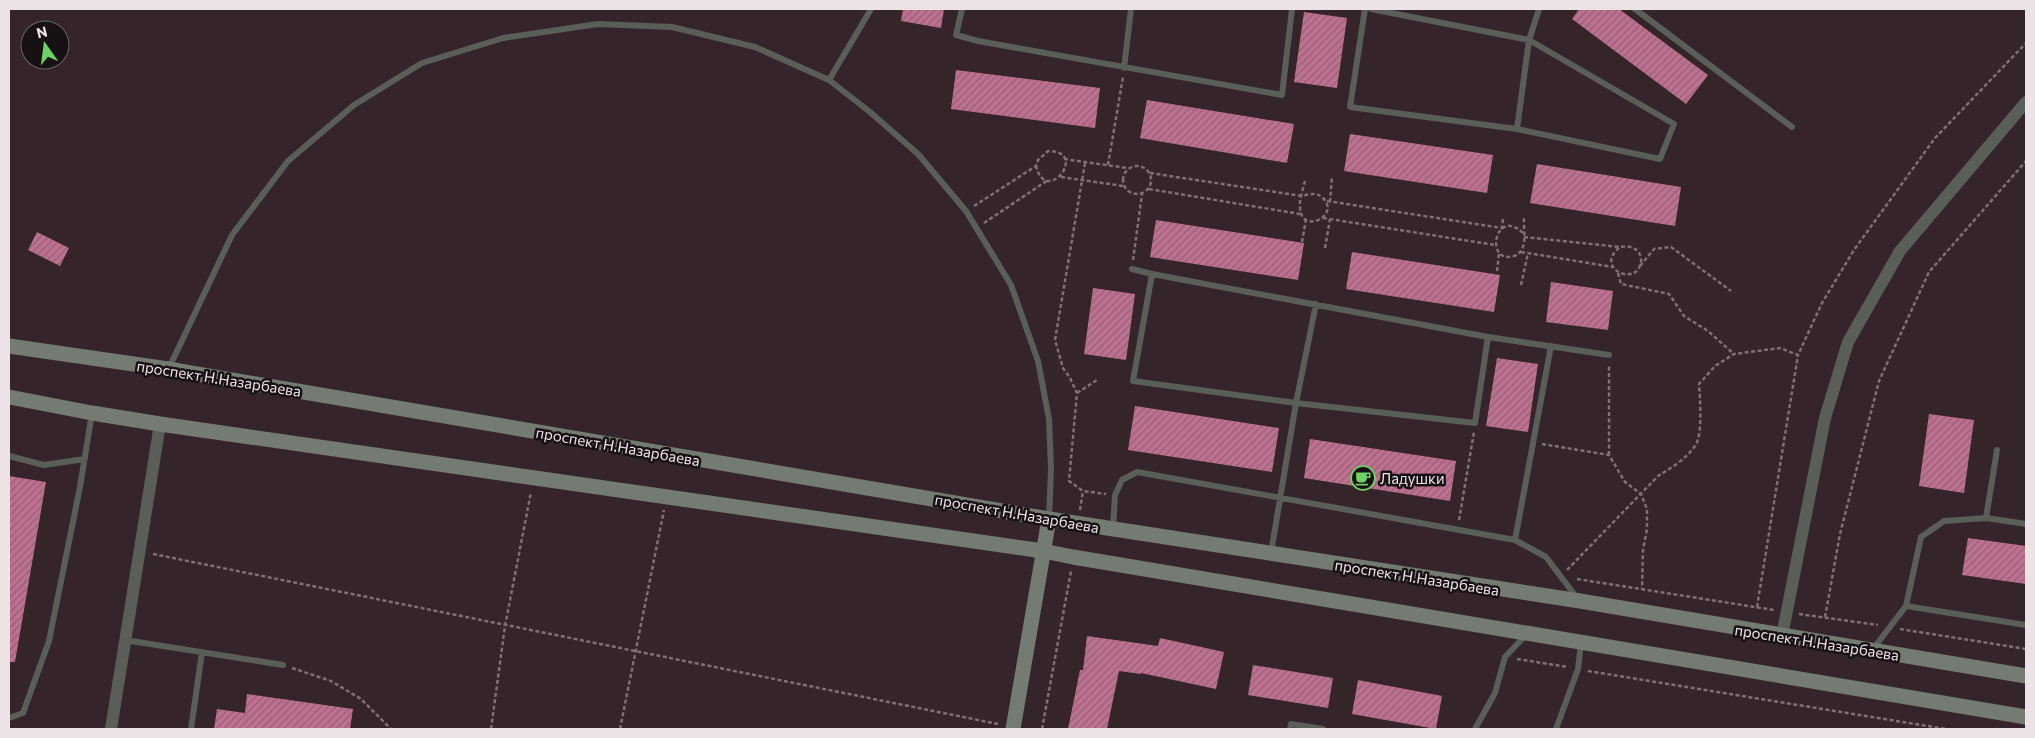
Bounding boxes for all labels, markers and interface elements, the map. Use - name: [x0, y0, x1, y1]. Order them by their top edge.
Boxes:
- north arrow: [20, 20, 70, 70]
- text: N: [35, 22, 49, 41]
- street label: проспект Н.Назарбаева: [135, 356, 303, 400]
- street label: проспект Н.Назарбаева: [535, 423, 701, 469]
- cafe icon: Ладушки: [1350, 465, 1376, 491]
- place label: Ладушки: [1380, 469, 1445, 487]
- street label: проспект Н.Назарбаева: [934, 490, 1100, 536]
- street label: проспект Н.Назарбаева: [1333, 555, 1501, 599]
- street label: проспект Н.Назарбаева: [1733, 620, 1901, 664]

